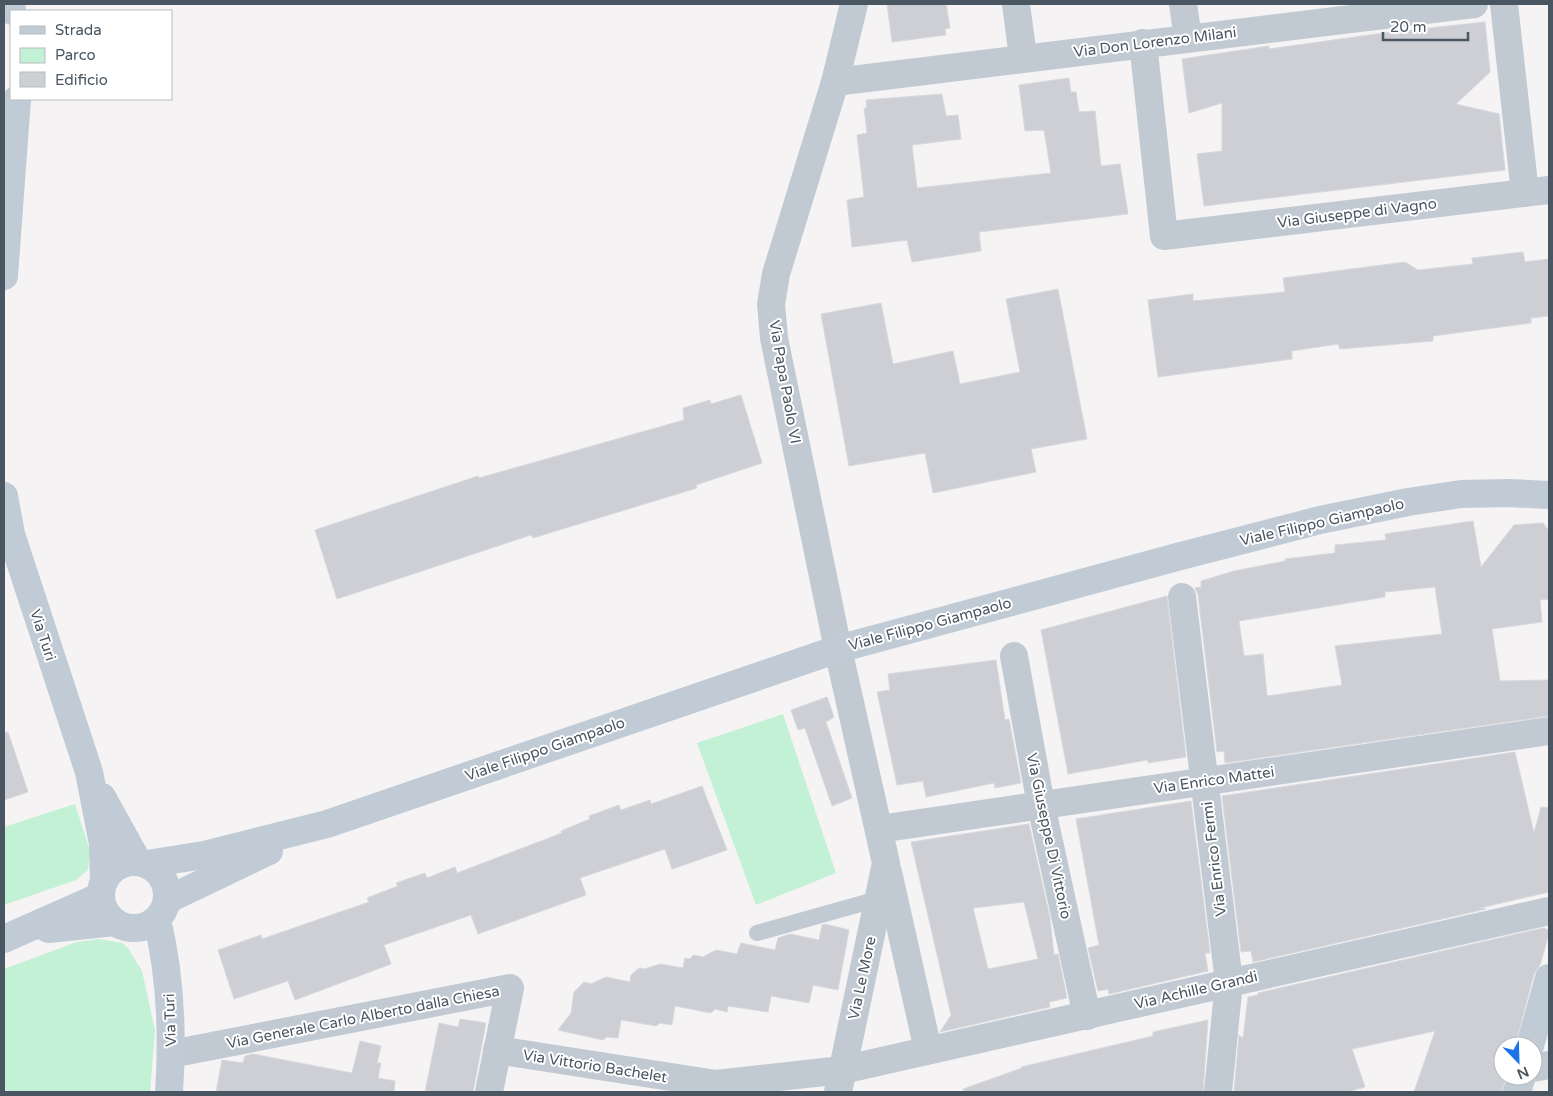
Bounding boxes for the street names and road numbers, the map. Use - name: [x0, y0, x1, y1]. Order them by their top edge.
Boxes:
- street label: Via Don Lorenzo Milani: [1073, 23, 1237, 61]
- street label: Via Giuseppe di Vagno: [1276, 194, 1438, 232]
- street label: Via Papa Paolo VI: [765, 319, 805, 445]
- street label: Viale Filippo Giampaolo: [1238, 494, 1406, 550]
- street label: Viale Filippo Giampaolo: [847, 594, 1013, 654]
- street label: Via Turi: [26, 607, 60, 663]
- street label: Viale Filippo Giampaolo: [463, 713, 627, 785]
- street label: Via Giuseppe Di Vittorio: [1023, 751, 1075, 921]
- street label: Via Enrico Mattei: [1152, 763, 1276, 797]
- street label: Via Enrico Fermi: [1198, 801, 1230, 917]
- street label: Via Le More: [844, 935, 880, 1021]
- street label: Via Achille Grandi: [1133, 967, 1259, 1013]
- street label: Via Generale Carlo Alberto dalla Chiesa: [225, 982, 501, 1052]
- street label: Via Turi: [160, 993, 180, 1047]
- street label: Via Vittorio Bachelet: [522, 1046, 669, 1086]

